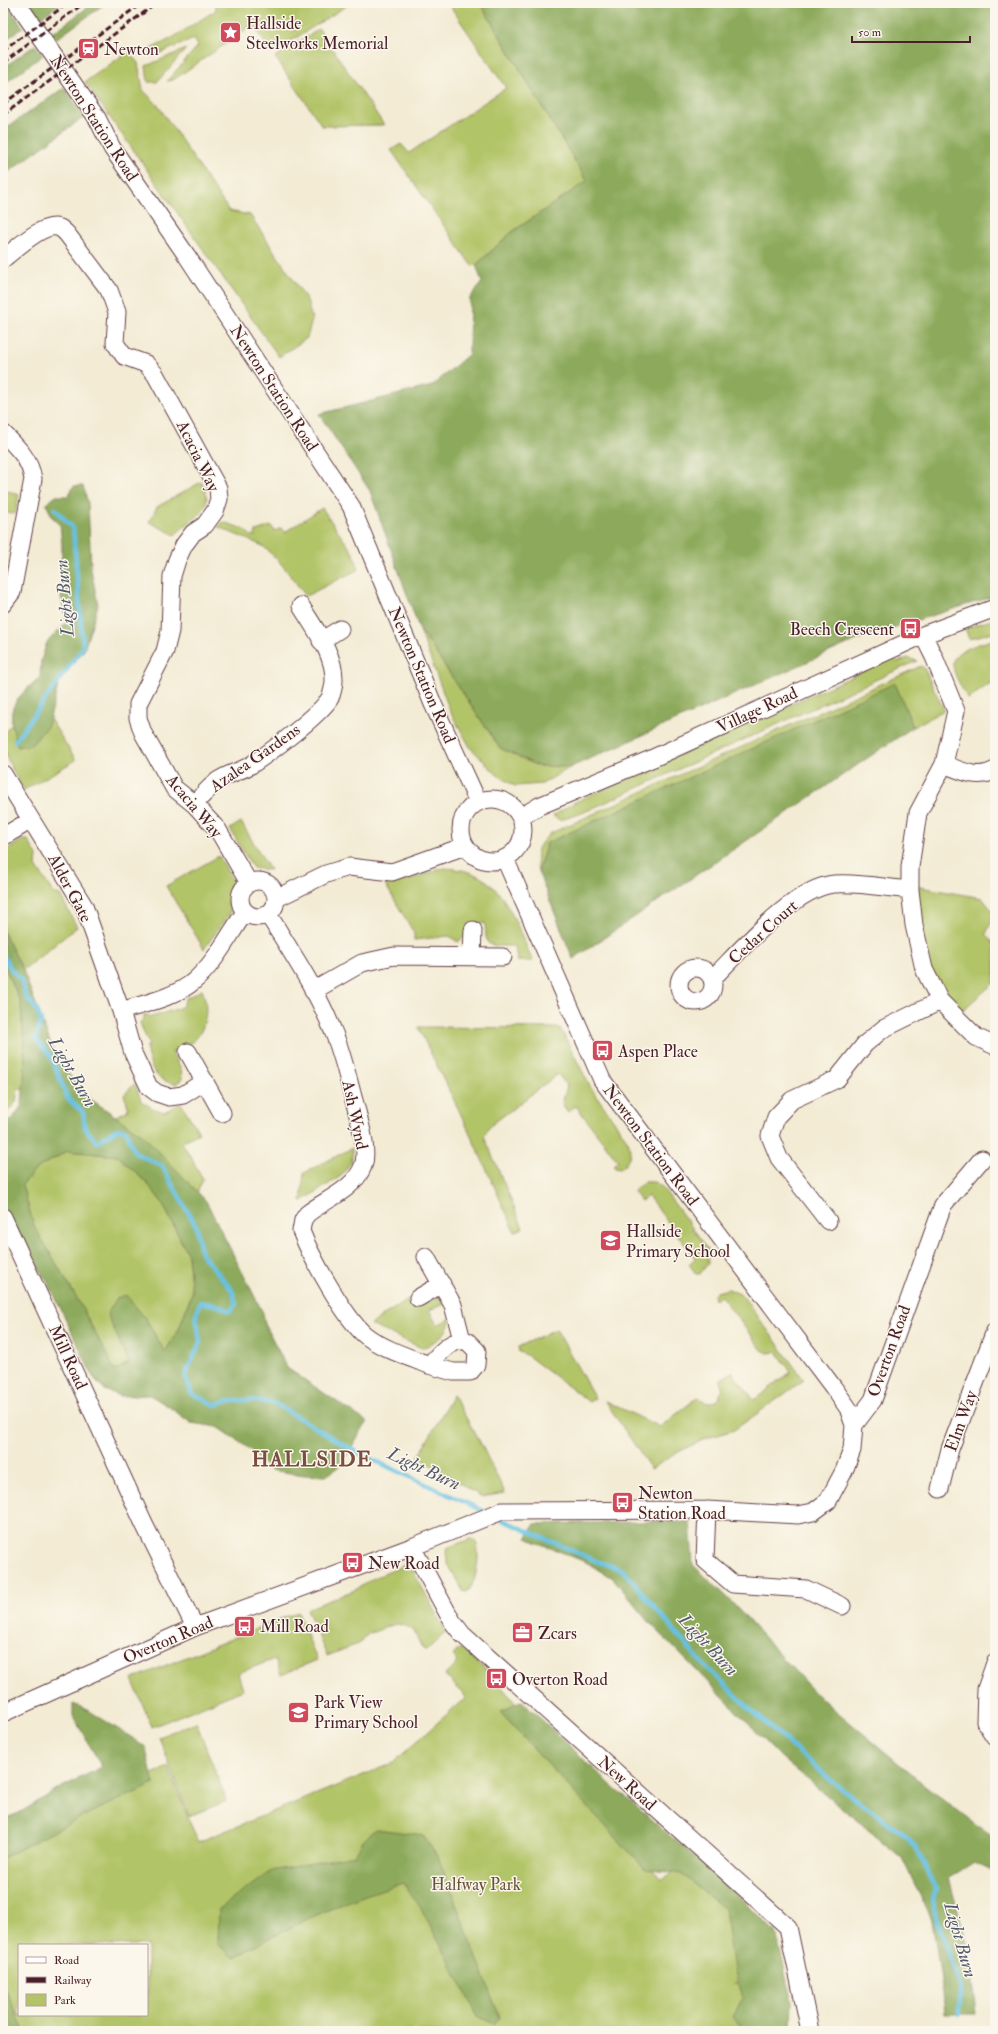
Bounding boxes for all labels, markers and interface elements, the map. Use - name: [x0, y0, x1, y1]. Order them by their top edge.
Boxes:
- place label: Hallside Steelworks Memorial: [246, 13, 389, 54]
- scale bar: [852, 18, 970, 44]
- place icon: Hallside Steelworks Memorial: [218, 20, 244, 46]
- text: 50 m: [858, 25, 882, 40]
- station icon: Newton: [75, 36, 101, 62]
- place label: Newton: [104, 39, 159, 60]
- street label: Newton Station Road: [45, 51, 143, 186]
- street label: Newton Station Road: [225, 321, 323, 456]
- street label: Acacia Way: [170, 416, 224, 496]
- water label: Light Burn: [50, 558, 80, 639]
- street label: Newton Station Road: [384, 604, 461, 747]
- bus stop icon: Beech Crescent: [897, 616, 923, 642]
- place label: Beech Crescent: [790, 619, 894, 640]
- street label: Village Road: [713, 682, 801, 738]
- street label: Azalea Gardens: [205, 719, 304, 797]
- street label: Acacia Way: [160, 769, 227, 843]
- street label: Alder Gate: [43, 849, 97, 926]
- street label: Cedar Court: [724, 895, 802, 969]
- water label: Light Burn: [42, 1032, 101, 1111]
- bus stop icon: Aspen Place: [590, 1038, 616, 1064]
- place label: Aspen Place: [617, 1041, 698, 1063]
- street label: Ash Wynd: [336, 1078, 373, 1152]
- street label: Newton Station Road: [599, 1080, 704, 1210]
- place label: Hallside Primary School: [626, 1221, 731, 1263]
- school or university icon: Hallside Primary School: [597, 1228, 623, 1254]
- street label: Overton Road: [863, 1302, 915, 1400]
- street label: Mill Road: [44, 1321, 92, 1393]
- street label: Elm Way: [940, 1387, 983, 1455]
- water label: Light Burn: [383, 1442, 464, 1496]
- district label: HALLSIDE: [251, 1446, 373, 1473]
- place label: Newton Station Road: [638, 1483, 727, 1524]
- bus stop icon: Newton Station Road: [609, 1490, 635, 1516]
- bus stop icon: New Road: [340, 1550, 366, 1576]
- place label: New Road: [368, 1553, 440, 1574]
- water label: Light Burn: [673, 1608, 743, 1681]
- street label: Overton Road: [120, 1611, 217, 1668]
- bus stop icon: Mill Road: [231, 1613, 257, 1639]
- place label: Mill Road: [260, 1616, 329, 1637]
- office icon: Zcars: [510, 1620, 536, 1646]
- place label: Zcars: [538, 1623, 577, 1644]
- bus stop icon: Overton Road: [484, 1666, 510, 1692]
- place label: Overton Road: [512, 1669, 609, 1690]
- place label: Park View Primary School: [314, 1692, 419, 1734]
- school or university icon: Park View Primary School: [285, 1699, 311, 1725]
- street label: New Road: [593, 1751, 661, 1815]
- park label: Halfway Park: [431, 1874, 521, 1896]
- water label: Light Burn: [938, 1899, 982, 1980]
- legend: [18, 1944, 148, 2016]
- text: Road: [54, 1953, 79, 1968]
- text: Railway: [54, 1973, 92, 1988]
- text: Park: [54, 1993, 76, 2008]

